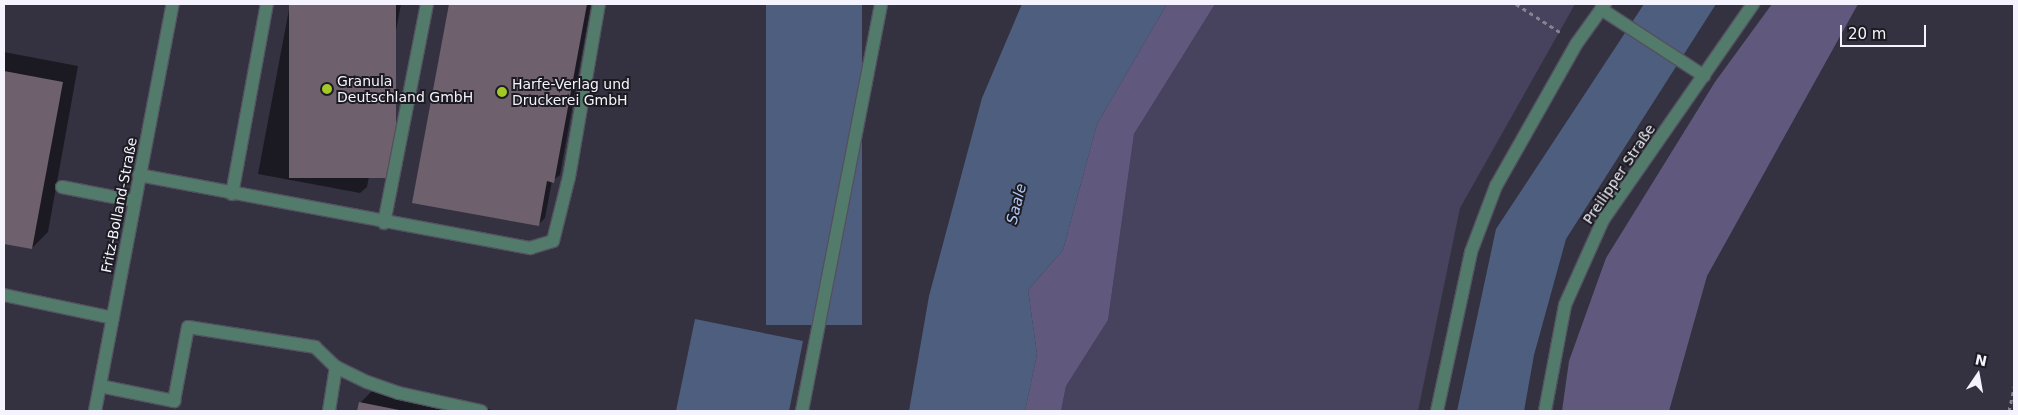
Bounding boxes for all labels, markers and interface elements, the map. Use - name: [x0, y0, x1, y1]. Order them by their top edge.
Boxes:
- scale bar: [1843, 15, 1929, 47]
- text: 20 m: [1848, 25, 1886, 43]
- place label: Granula Deutschland GmbH: [337, 73, 473, 105]
- place label: Harfe-Verlag und Druckerei GmbH: [512, 76, 630, 108]
- marker: Granula Deutschland GmbH: [321, 83, 333, 95]
- marker: Harfe-Verlag und Druckerei GmbH: [496, 86, 508, 98]
- street label: Preilipper Straße: [1579, 121, 1659, 227]
- street label: Fritz-Bolland-Straße: [98, 136, 140, 274]
- water label: Saale: [1003, 182, 1031, 226]
- north arrow: [1953, 350, 2003, 400]
- text: N: [1974, 351, 1989, 369]

